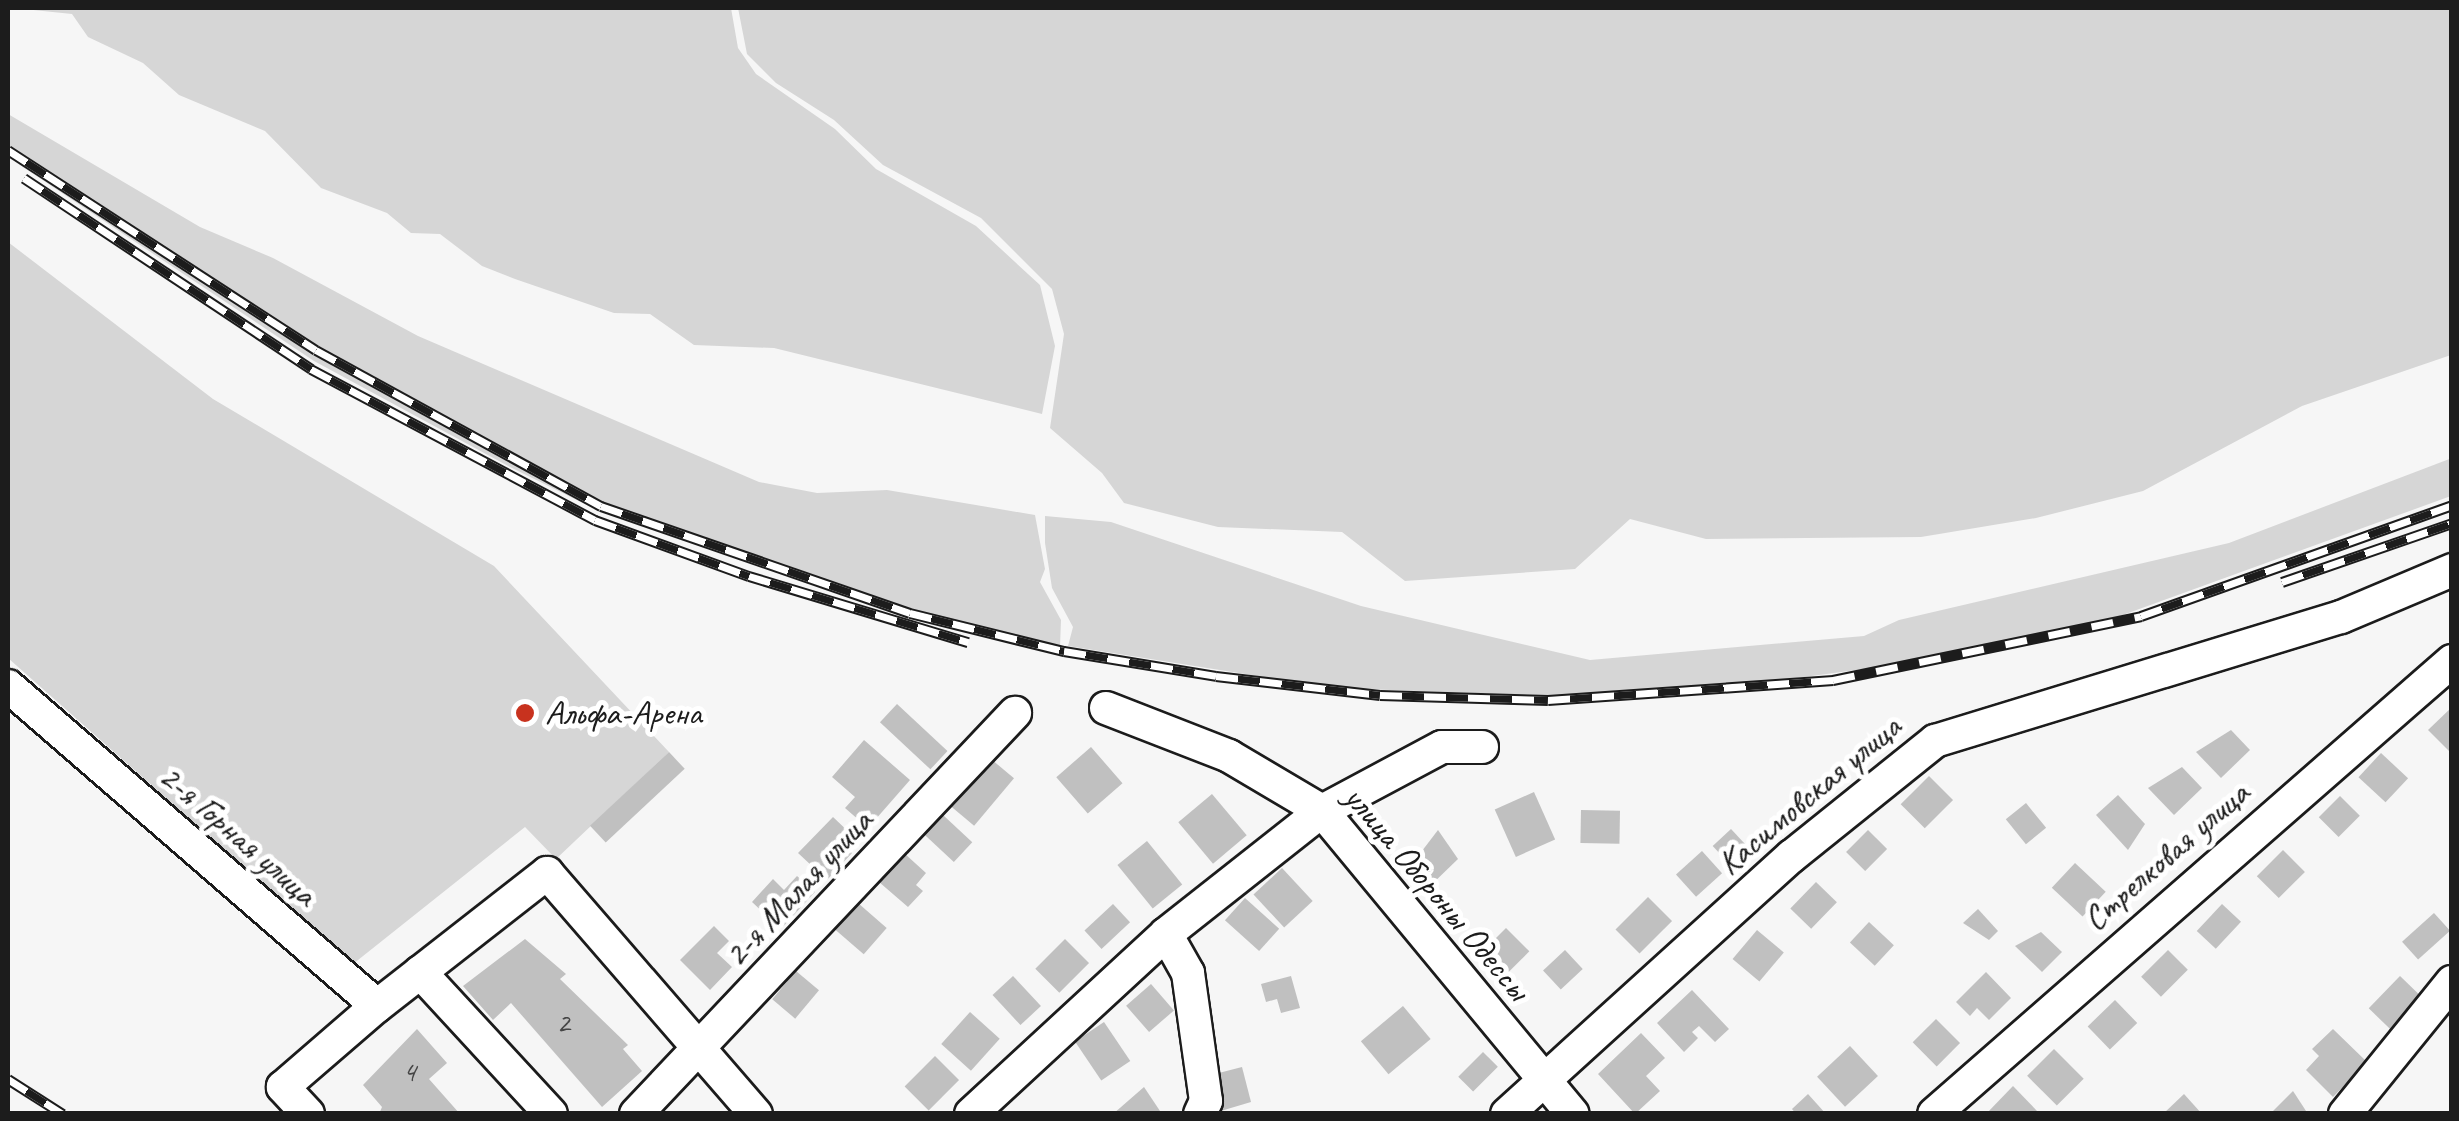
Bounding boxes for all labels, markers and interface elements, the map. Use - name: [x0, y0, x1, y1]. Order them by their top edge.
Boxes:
- place label: Альфа-Арена: [545, 692, 702, 734]
- marker: Альфа-Арена: [514, 702, 536, 724]
- street label: Касимовская улица: [1708, 705, 1910, 885]
- street label: 2-я Горная улица: [150, 755, 326, 915]
- street label: Стрелковая улица: [2073, 772, 2259, 940]
- street label: улица Обороны Одессы: [1335, 777, 1539, 1009]
- street label: 2-я Малая улица: [713, 799, 883, 977]
- house number: 2: [556, 1004, 570, 1040]
- house number: 4: [402, 1053, 416, 1089]

